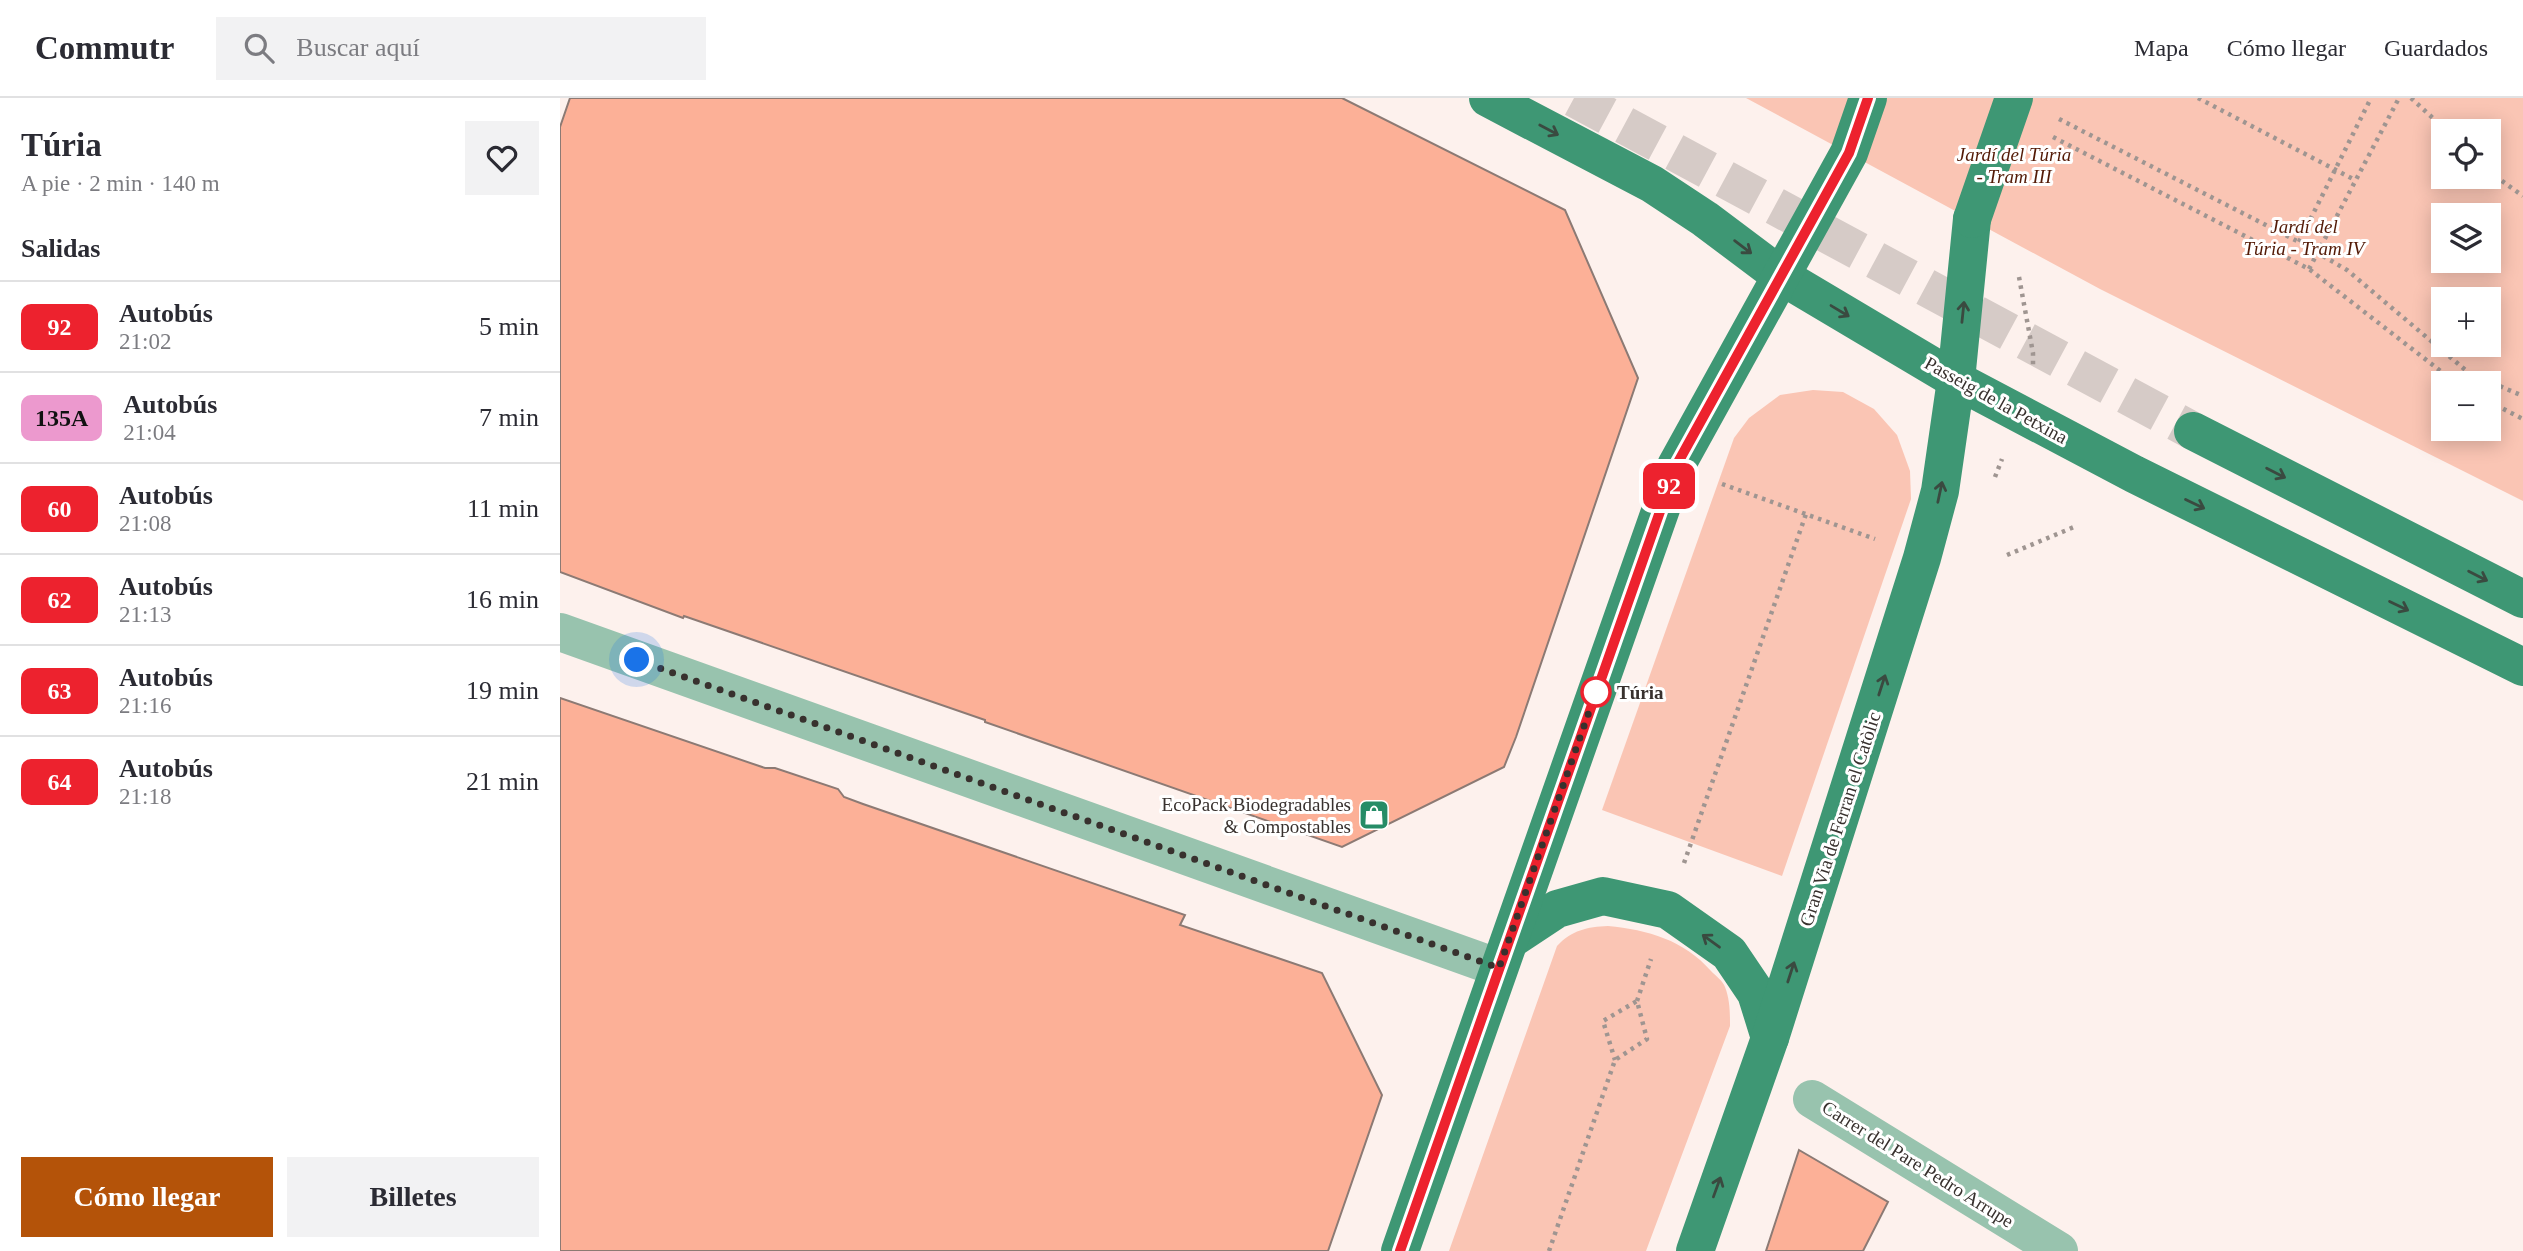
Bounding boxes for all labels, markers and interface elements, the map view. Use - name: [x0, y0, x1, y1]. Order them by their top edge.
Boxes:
- search box: [216, 17, 706, 80]
- icon: search: [240, 29, 278, 67]
- text: Commutr: [35, 30, 174, 66]
- text: Buscar aquí: [296, 33, 420, 62]
- text: Mapa: [2134, 35, 2189, 61]
- text: Cómo llegar: [2227, 35, 2346, 61]
- text: Guardados: [2384, 35, 2488, 61]
- map controls: [2431, 119, 2501, 441]
- button: locate: [2431, 119, 2501, 189]
- button: heart: [465, 121, 539, 195]
- one-way arrow: [1538, 123, 1559, 137]
- text: Túria: [21, 127, 102, 163]
- park label: Jardí del Túria - Tram III: [1957, 144, 2071, 187]
- text: A pie · 2 min · 140 m: [21, 171, 220, 196]
- button: layers: [2431, 203, 2501, 273]
- park label: Jardí del Túria - Tram IV: [2244, 216, 2367, 259]
- text: Salidas: [21, 234, 101, 263]
- one-way arrow: [1733, 240, 1752, 255]
- button: +: [2431, 287, 2501, 357]
- text: Autobús: [119, 299, 213, 328]
- one-way arrow: [1957, 301, 1970, 324]
- one-way arrow: [1829, 304, 1849, 318]
- text: 5 min: [479, 312, 539, 341]
- text: 92: [48, 314, 72, 340]
- text: 21:02: [119, 329, 171, 354]
- street label: Passeig de la Petxina: [1921, 352, 2072, 448]
- button: −: [2431, 371, 2501, 441]
- text: Autobús: [123, 390, 217, 419]
- text: 7 min: [479, 403, 539, 432]
- text: 135A: [35, 405, 88, 431]
- text: 21:04: [123, 420, 176, 445]
- line badge: 92: [1638, 463, 1700, 509]
- one-way arrow: [2265, 467, 2285, 481]
- text: 92: [1657, 473, 1681, 499]
- text: Autobús: [119, 481, 213, 510]
- one-way arrow: [1933, 481, 1947, 504]
- text: 11 min: [467, 494, 539, 523]
- text: 60: [48, 496, 72, 522]
- one-way arrow: [2184, 498, 2205, 512]
- text: 21:08: [119, 511, 171, 536]
- one-way arrow: [2468, 569, 2488, 583]
- text: Autobús: [119, 572, 213, 601]
- text: 16 min: [466, 585, 539, 614]
- text: 62: [48, 587, 72, 613]
- one-way arrow: [2388, 599, 2409, 613]
- text: 21:13: [119, 602, 171, 627]
- your location: [619, 642, 654, 677]
- text: Autobús: [119, 663, 213, 692]
- one-way arrow: [1877, 674, 1890, 696]
- text: 19 min: [466, 676, 539, 705]
- marker: Túria: [1581, 677, 1611, 707]
- text: 63: [48, 678, 72, 704]
- place label: Túria: [1617, 682, 1664, 703]
- text: 21:16: [119, 693, 171, 718]
- street label: Gran Via de Ferran el Catòlic: [1795, 709, 1885, 929]
- text: Autobús: [119, 754, 213, 783]
- text: 21 min: [466, 767, 539, 796]
- text: 64: [48, 769, 72, 795]
- text: 21:18: [119, 784, 171, 809]
- place label: EcoPack Biodegradables & Compostables: [1162, 794, 1351, 837]
- shop icon: EcoPack Biodegradables & Compostables: [1357, 798, 1391, 832]
- one-way arrow: [1703, 933, 1721, 948]
- one-way arrow: [1786, 961, 1799, 983]
- street label: Carrer del Pare Pedro Arrupe: [1818, 1096, 2018, 1232]
- button: Cómo llegar: [21, 1157, 273, 1237]
- button: Billetes: [287, 1157, 539, 1237]
- one-way arrow: [1712, 1176, 1725, 1198]

